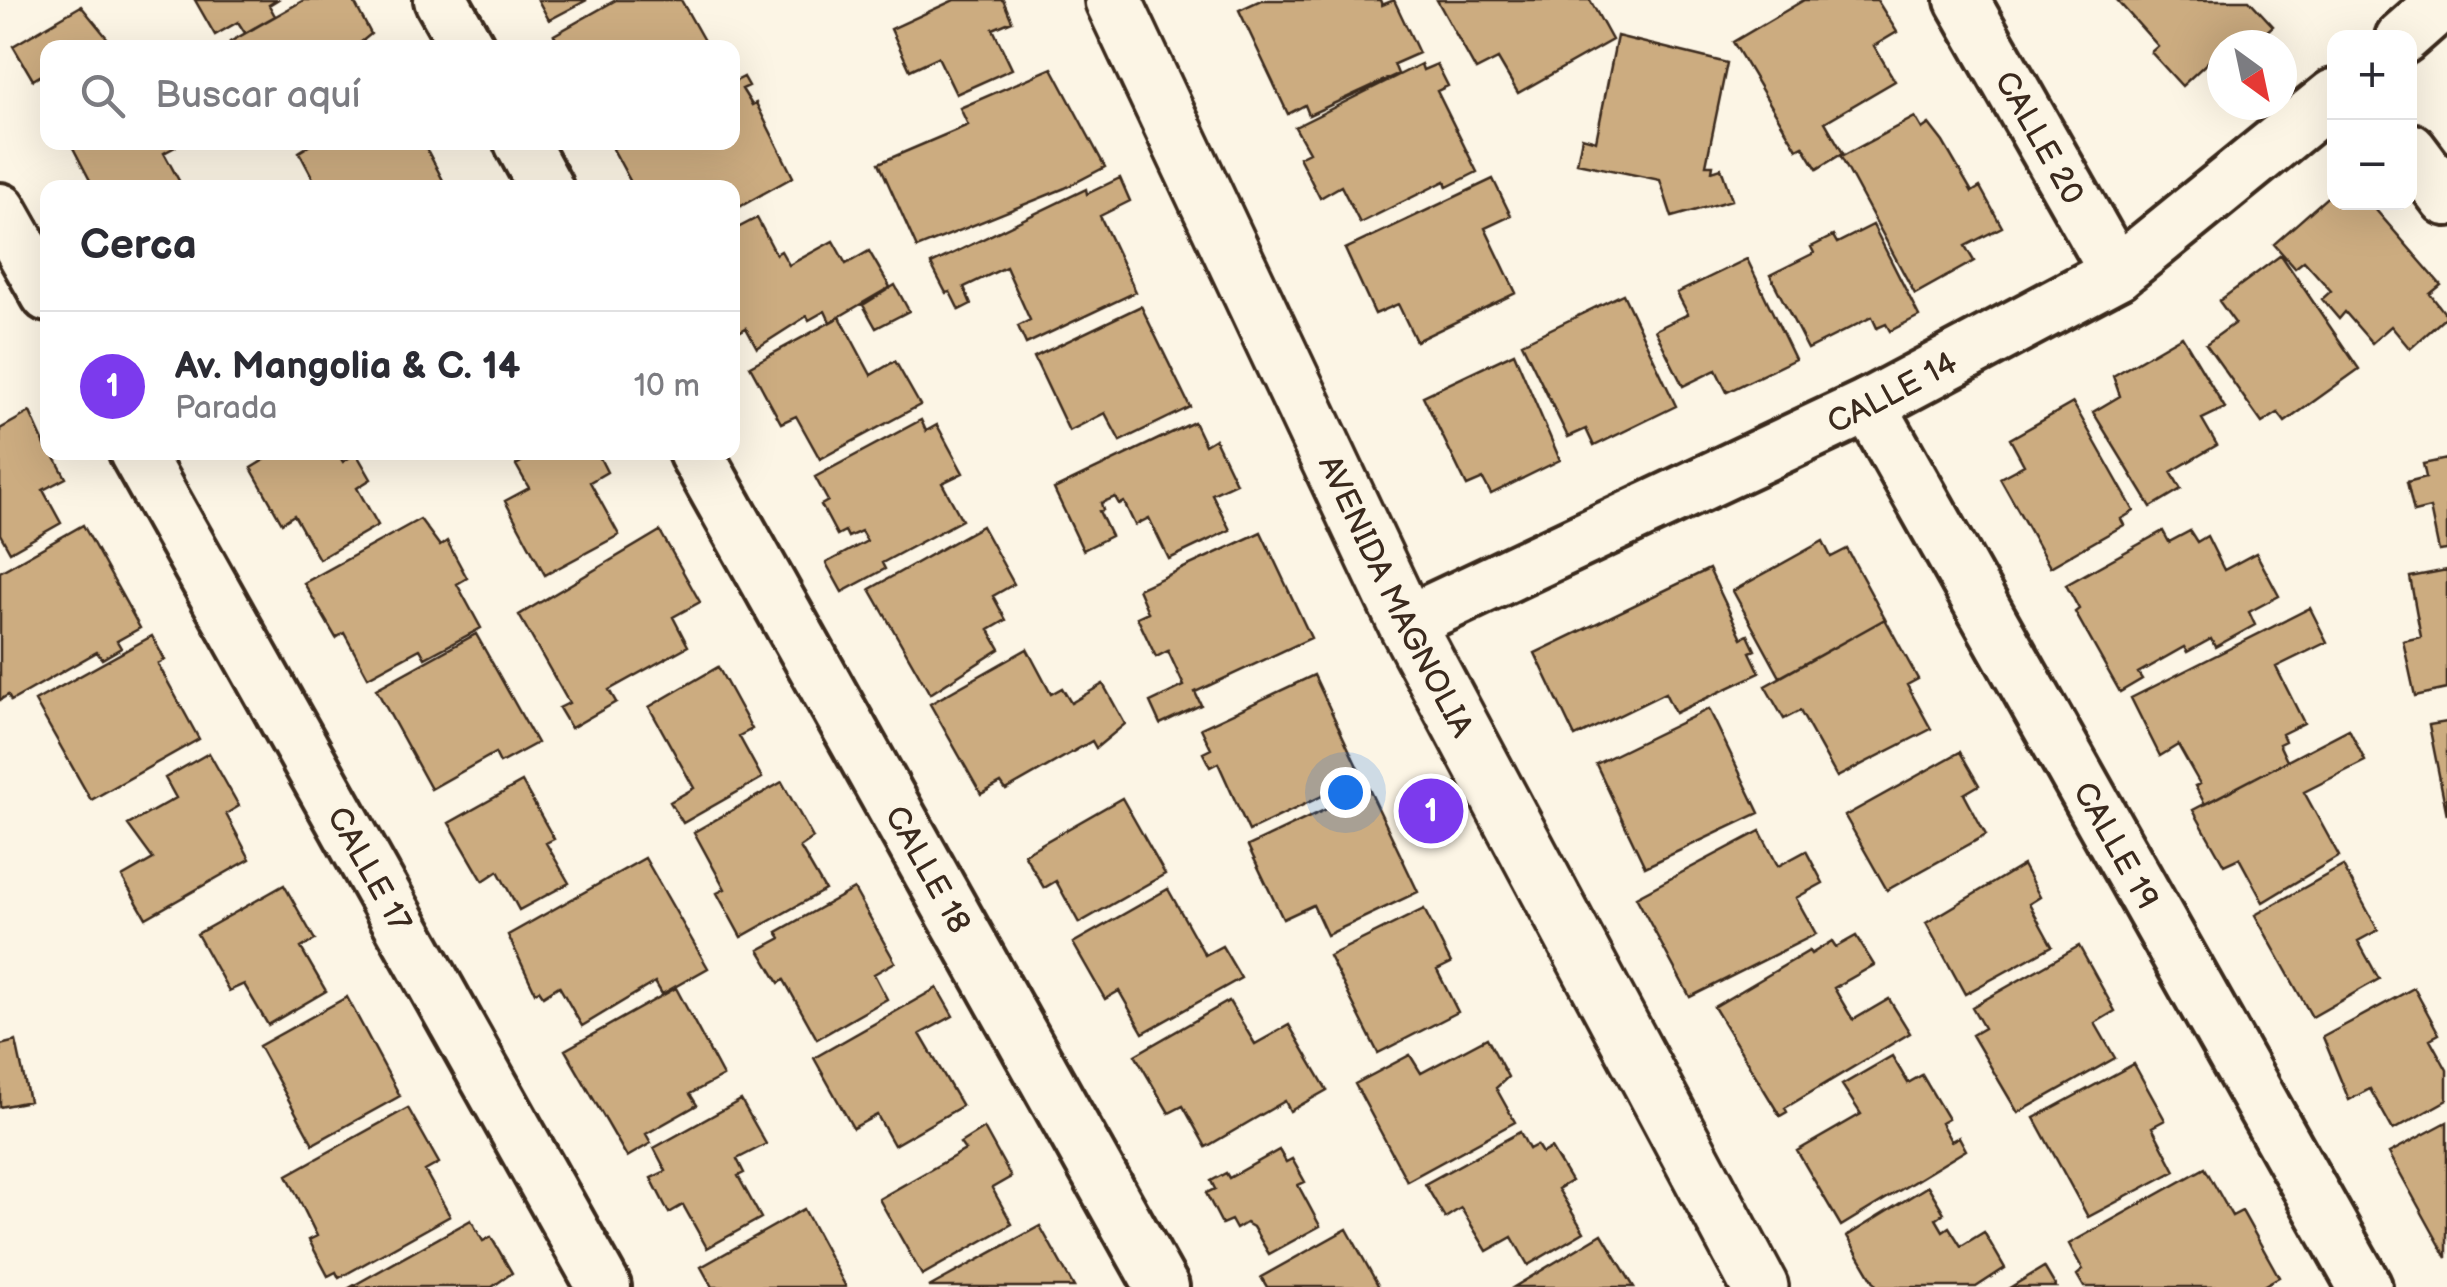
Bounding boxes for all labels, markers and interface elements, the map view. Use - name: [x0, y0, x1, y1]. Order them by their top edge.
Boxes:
- north arrow: [2207, 30, 2297, 120]
- map controls: [2327, 30, 2417, 210]
- button: +: [2327, 30, 2417, 120]
- search box: [40, 40, 740, 150]
- street label: CALLE 20: [1986, 65, 2092, 212]
- icon: search: [75, 68, 130, 123]
- text: Buscar aquí: [155, 73, 361, 118]
- button: −: [2327, 120, 2417, 210]
- text: Cerca: [80, 220, 197, 271]
- street label: CALLE 14: [1821, 343, 1965, 443]
- text: Av. Mangolia & C. 14: [175, 344, 520, 389]
- text: 1: [106, 367, 119, 406]
- text: 10 m: [634, 367, 700, 406]
- text: Parada: [175, 389, 277, 428]
- street label: AVENIDA MAGNOLIA: [1309, 450, 1481, 744]
- your location: [1320, 767, 1371, 818]
- pin: 1: [1398, 774, 1464, 848]
- street label: CALLE 19: [2064, 775, 2166, 916]
- street label: CALLE 18: [876, 799, 978, 940]
- street label: CALLE 17: [318, 800, 419, 939]

